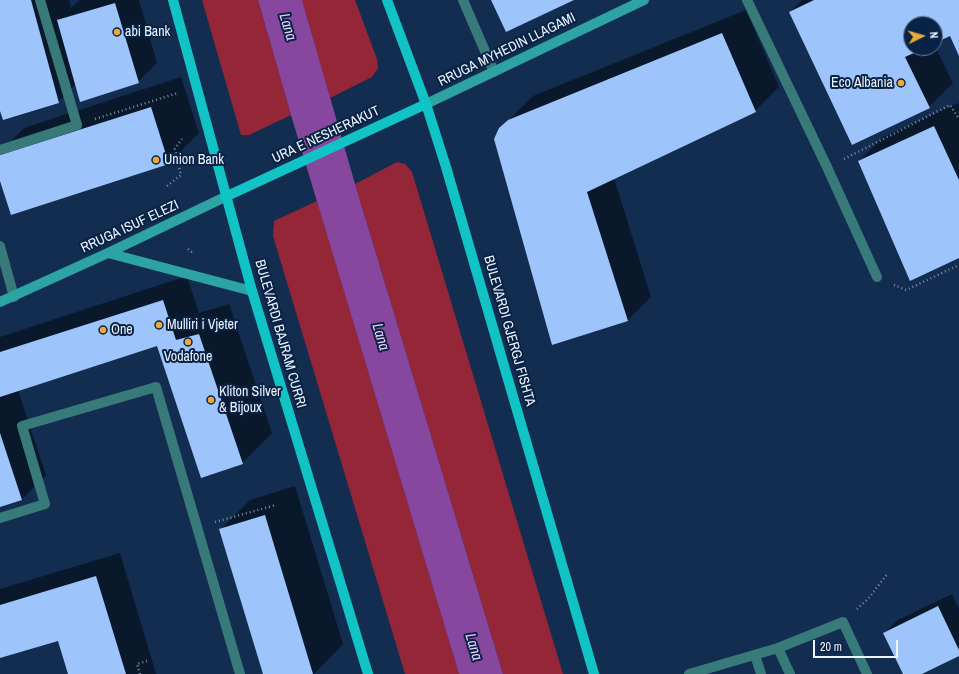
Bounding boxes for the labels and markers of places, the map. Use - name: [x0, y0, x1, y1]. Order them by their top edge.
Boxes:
- place label: abi Bank: [125, 24, 170, 40]
- marker: abi Bank: [112, 27, 122, 37]
- place label: Eco Albania: [831, 75, 893, 91]
- marker: Eco Albania: [896, 78, 906, 88]
- place label: Union Bank: [164, 152, 224, 168]
- marker: Union Bank: [151, 155, 161, 165]
- place label: Mulliri i Vjeter: [167, 317, 238, 333]
- marker: Mulliri i Vjeter: [154, 320, 164, 330]
- place label: One: [111, 322, 133, 338]
- marker: One: [98, 325, 108, 335]
- marker: Vodafone: [183, 337, 193, 347]
- place label: Vodafone: [164, 349, 212, 365]
- place label: Kliton Silver & Bijoux: [219, 384, 281, 416]
- marker: Kliton Silver & Bijoux: [206, 395, 216, 405]

